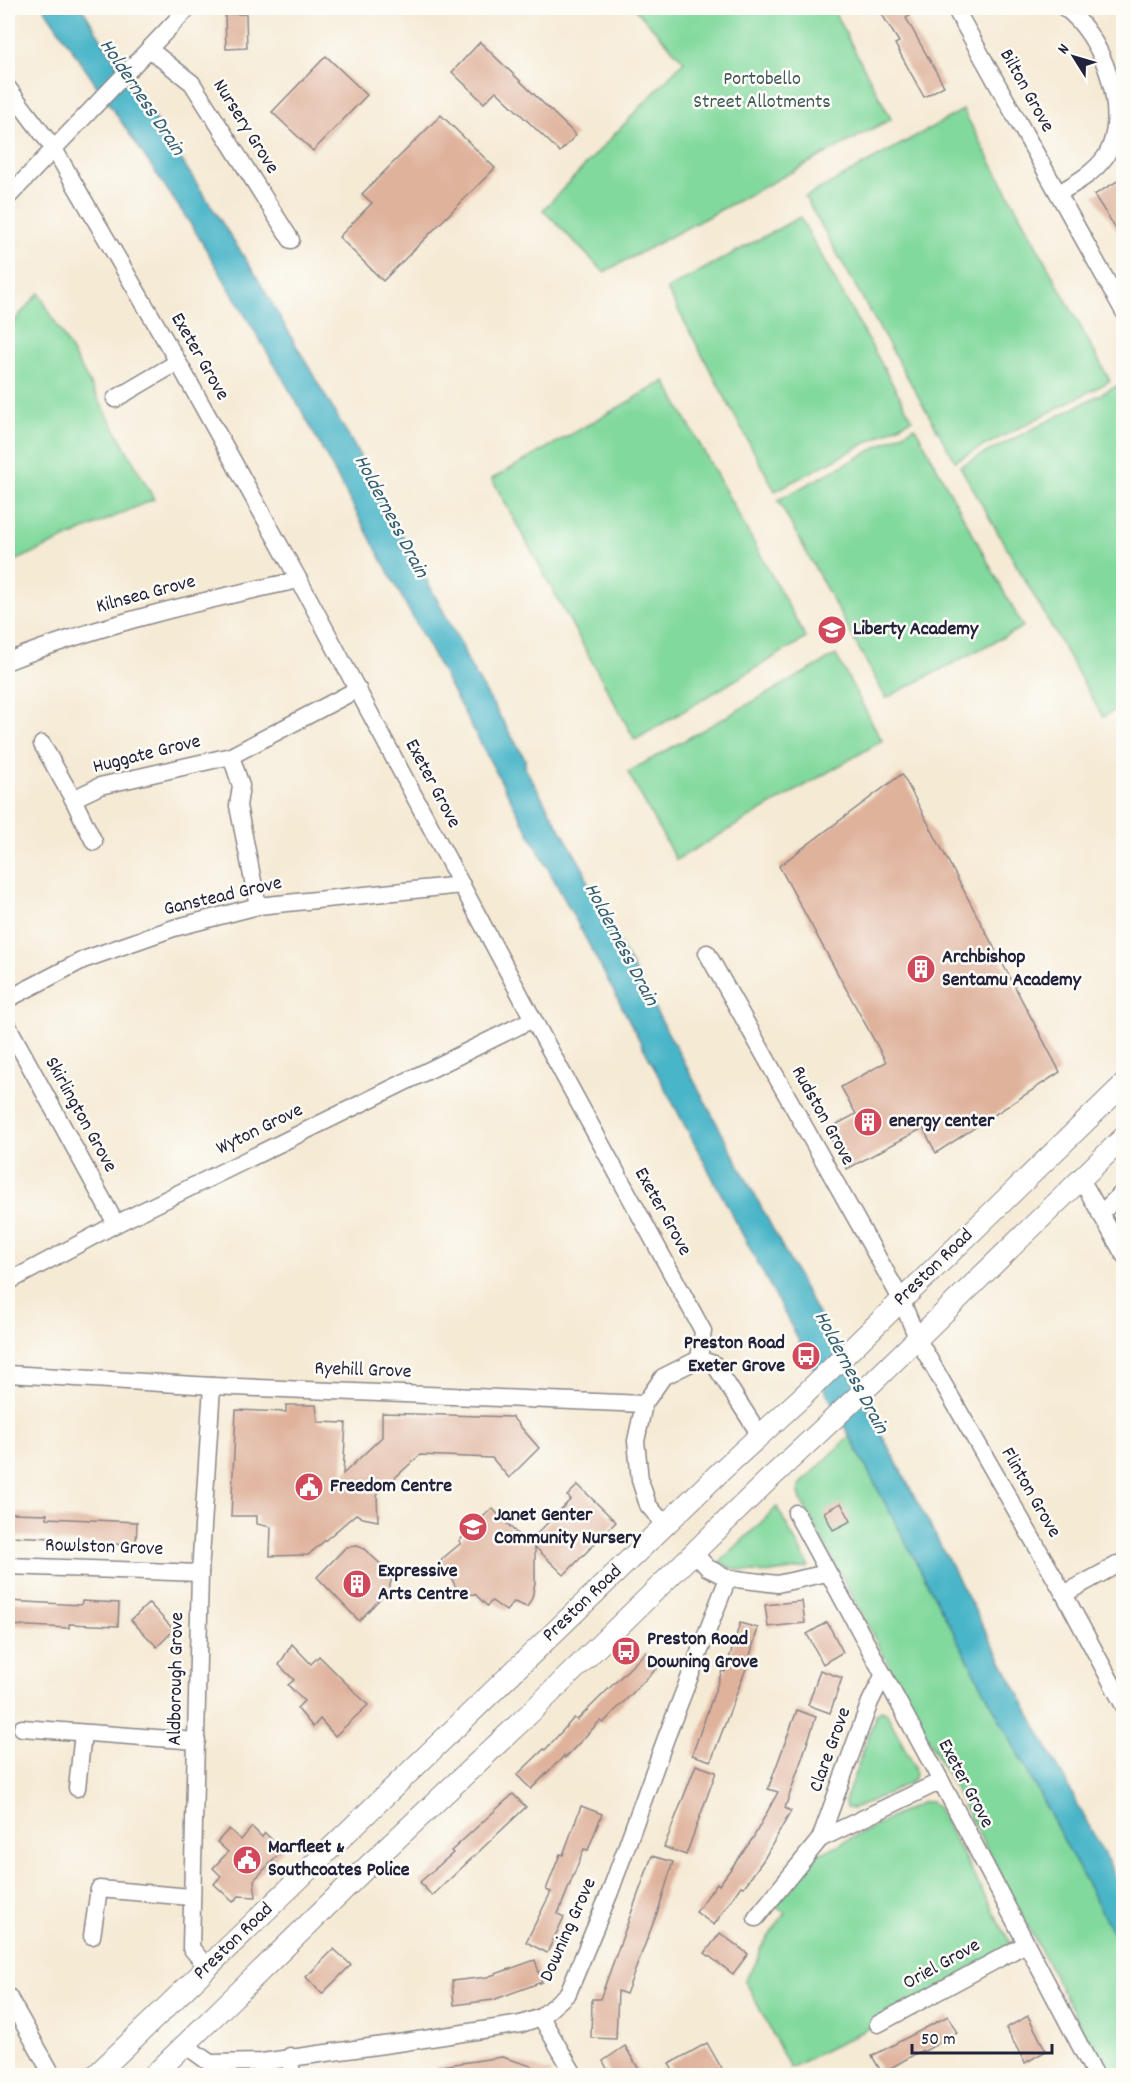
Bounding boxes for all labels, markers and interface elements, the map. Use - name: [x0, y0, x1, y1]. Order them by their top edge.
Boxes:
- north arrow: [1044, 27, 1104, 87]
- water label: Holderness Drain: [91, 33, 192, 164]
- text: N: [1052, 39, 1076, 60]
- street label: Bilton Grove: [992, 44, 1061, 138]
- park label: Portobello Street Allotments: [693, 66, 831, 117]
- street label: Nursery Grove: [205, 74, 285, 180]
- street label: Exeter Grove: [163, 308, 235, 406]
- water label: Holderness Drain: [345, 450, 436, 585]
- street label: Kilnsea Grove: [93, 568, 199, 622]
- school or university icon: Liberty Academy: [816, 614, 848, 646]
- place label: Liberty Academy: [853, 616, 979, 644]
- street label: Huggate Grove: [90, 728, 204, 782]
- street label: Exeter Grove: [397, 735, 467, 834]
- street label: Ganstead Grove: [161, 870, 285, 924]
- water label: Holderness Drain: [575, 878, 666, 1013]
- place label: Archbishop Sentamu Academy: [942, 944, 1082, 995]
- building icon: Archbishop Sentamu Academy: [905, 953, 937, 985]
- street label: Skirlington Grove: [37, 1052, 123, 1178]
- street label: Rudston Grove: [783, 1061, 861, 1171]
- street label: Wyton Grove: [212, 1097, 308, 1163]
- building icon: energy center: [852, 1106, 884, 1138]
- place label: energy center: [889, 1108, 995, 1136]
- street label: Exeter Grove: [626, 1163, 698, 1261]
- street label: Preston Road: [888, 1223, 980, 1313]
- water label: Holderness Drain: [805, 1306, 896, 1441]
- place label: Preston Road Exeter Grove: [684, 1330, 785, 1381]
- bus stop icon: Preston Road Exeter Grove: [790, 1340, 822, 1372]
- street label: Ryehill Grove: [314, 1355, 412, 1387]
- street label: Flinton Grove: [993, 1443, 1067, 1544]
- public building icon: Freedom Centre: [293, 1471, 325, 1503]
- place label: Freedom Centre: [330, 1473, 452, 1501]
- place label: Janet Genter Community Nursery: [494, 1502, 641, 1553]
- school or university icon: Janet Genter Community Nursery: [457, 1511, 489, 1543]
- street label: Rowlston Grove: [44, 1532, 164, 1564]
- place label: Expressive Arts Centre: [378, 1558, 468, 1609]
- street label: Preston Road: [537, 1559, 629, 1649]
- building icon: Expressive Arts Centre: [341, 1568, 373, 1600]
- street label: Aldborough Grove: [162, 1612, 192, 1746]
- place label: Preston Road Downing Grove: [647, 1626, 758, 1677]
- bus stop icon: Preston Road Downing Grove: [610, 1635, 642, 1667]
- street label: Clare Grove: [803, 1704, 859, 1796]
- street label: Exeter Grove: [930, 1735, 1000, 1834]
- place label: Marfleet & Southcoates Police: [268, 1834, 410, 1885]
- public building icon: Marfleet & Southcoates Police: [231, 1844, 263, 1876]
- street label: Downing Grove: [534, 1873, 604, 1986]
- street label: Preston Road: [188, 1897, 280, 1987]
- street label: Oriel Grove: [898, 1932, 986, 1998]
- scale bar: [912, 2017, 1052, 2055]
- text: 50 m: [921, 2028, 956, 2053]

